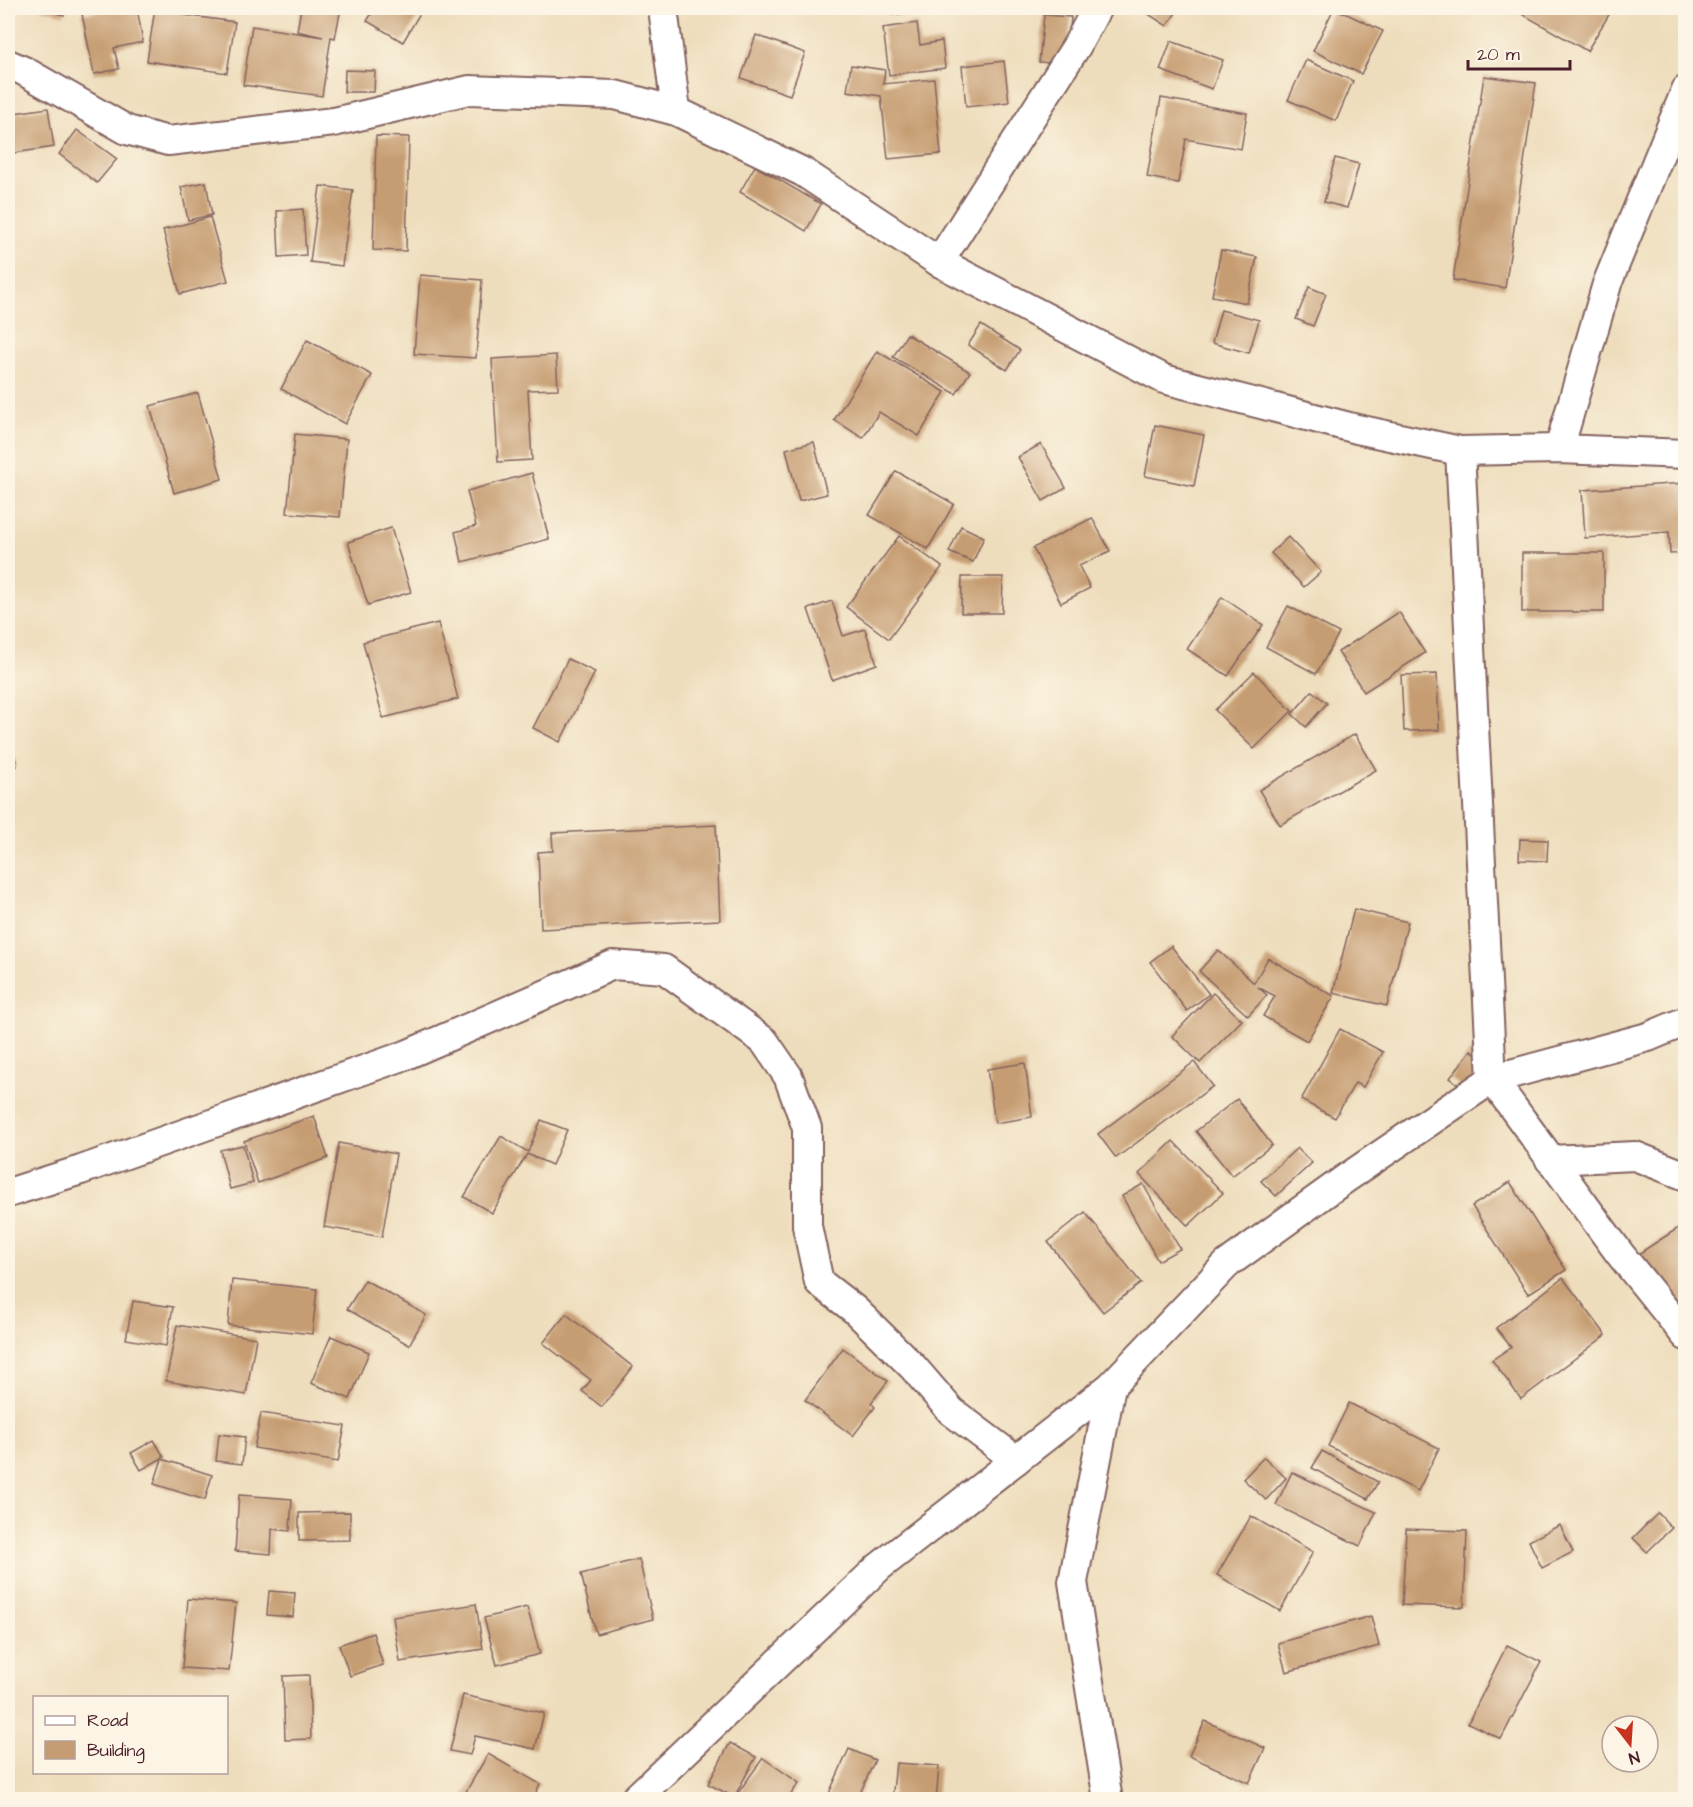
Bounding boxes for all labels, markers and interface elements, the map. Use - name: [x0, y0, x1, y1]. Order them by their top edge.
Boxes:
- scale bar: [1468, 33, 1570, 71]
- text: 20 m: [1477, 42, 1520, 67]
- legend: [33, 1696, 228, 1774]
- text: Road: [87, 1708, 128, 1733]
- north arrow: [1600, 1714, 1660, 1774]
- text: Building: [87, 1738, 145, 1764]
- text: N: [1626, 1745, 1642, 1769]

